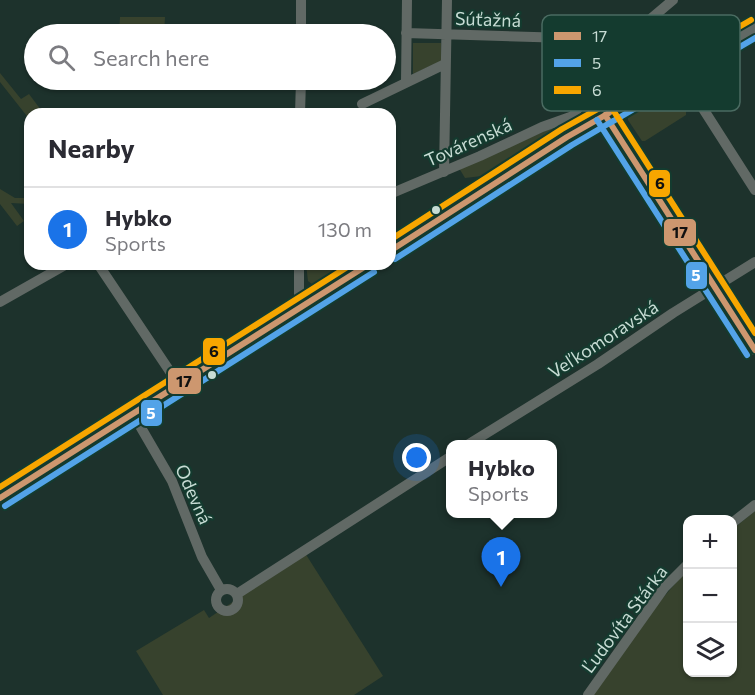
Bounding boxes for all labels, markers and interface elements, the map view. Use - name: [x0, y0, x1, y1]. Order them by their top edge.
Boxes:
- street label: Súťažná: [455, 7, 521, 31]
- legend: [542, 15, 740, 111]
- search box: [24, 24, 396, 90]
- text: 17: [592, 26, 607, 45]
- icon: search: [45, 41, 78, 74]
- text: Search here: [93, 44, 209, 71]
- text: 5: [592, 53, 601, 72]
- text: 6: [592, 80, 602, 99]
- street label: Továrenská: [421, 113, 515, 171]
- text: Nearby: [48, 132, 135, 163]
- line badge: 6: [648, 169, 671, 198]
- text: 6: [655, 173, 665, 192]
- text: Hybko: [105, 204, 172, 231]
- unlabelled marker: [430, 204, 442, 216]
- text: 1: [63, 217, 72, 241]
- text: 130 m: [318, 217, 372, 241]
- line badge: 17: [663, 218, 697, 247]
- text: 17: [672, 222, 688, 241]
- text: Sports: [105, 231, 166, 255]
- line badge: 5: [685, 261, 708, 290]
- text: 5: [691, 265, 701, 284]
- street label: Veľkomoravská: [544, 295, 662, 383]
- line badge: 6: [202, 337, 226, 366]
- text: 6: [209, 341, 219, 360]
- line badge: 17: [167, 367, 202, 395]
- unlabelled marker: [206, 369, 218, 381]
- text: 17: [176, 371, 192, 390]
- line badge: 5: [140, 399, 163, 427]
- text: 5: [146, 403, 156, 422]
- popup: [446, 440, 557, 518]
- your location: [402, 443, 431, 472]
- text: Hybko: [468, 454, 535, 481]
- street label: Odevná: [171, 461, 217, 527]
- text: Sports: [468, 481, 529, 505]
- map controls: [683, 515, 737, 677]
- button: +: [683, 515, 737, 569]
- pin: 1: [482, 538, 520, 587]
- street label: Ľudovíta Stárka: [576, 561, 672, 677]
- button: −: [683, 569, 737, 623]
- button: layers: [683, 623, 737, 677]

